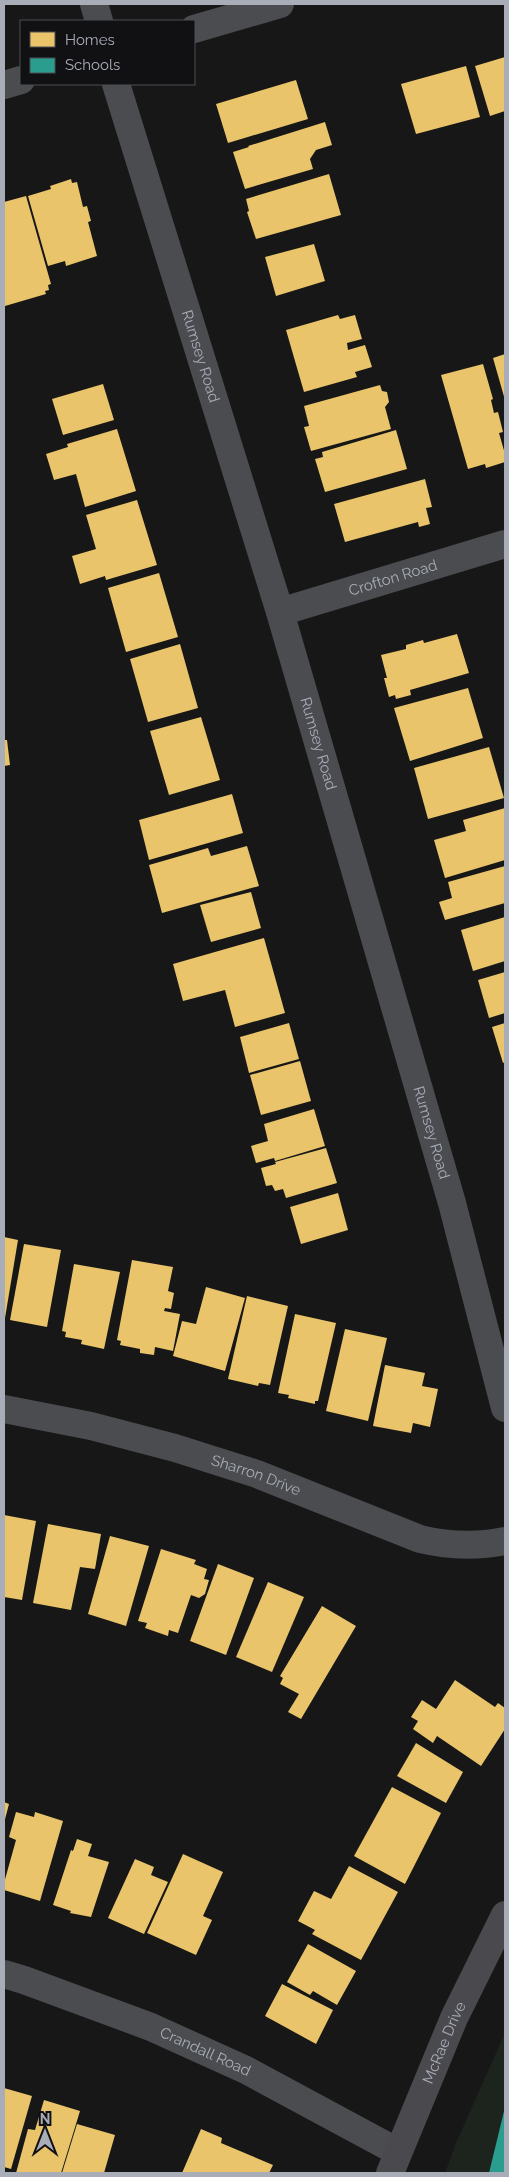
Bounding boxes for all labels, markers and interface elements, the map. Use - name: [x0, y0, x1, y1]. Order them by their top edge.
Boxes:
- legend: [20, 20, 195, 85]
- text: Homes: [65, 31, 115, 49]
- text: Schools: [65, 56, 120, 74]
- street label: Rumsey Road: [178, 308, 223, 405]
- street label: Crofton Road: [347, 556, 439, 600]
- street label: Rumsey Road: [296, 695, 340, 792]
- street label: Rumsey Road: [409, 1084, 454, 1181]
- street label: Sharron Drive: [209, 1451, 304, 1500]
- street label: McRae Drive: [419, 1998, 470, 2087]
- street label: Crandall Road: [157, 2023, 254, 2080]
- north arrow: [20, 2107, 70, 2157]
- text: N: [40, 2111, 50, 2127]

